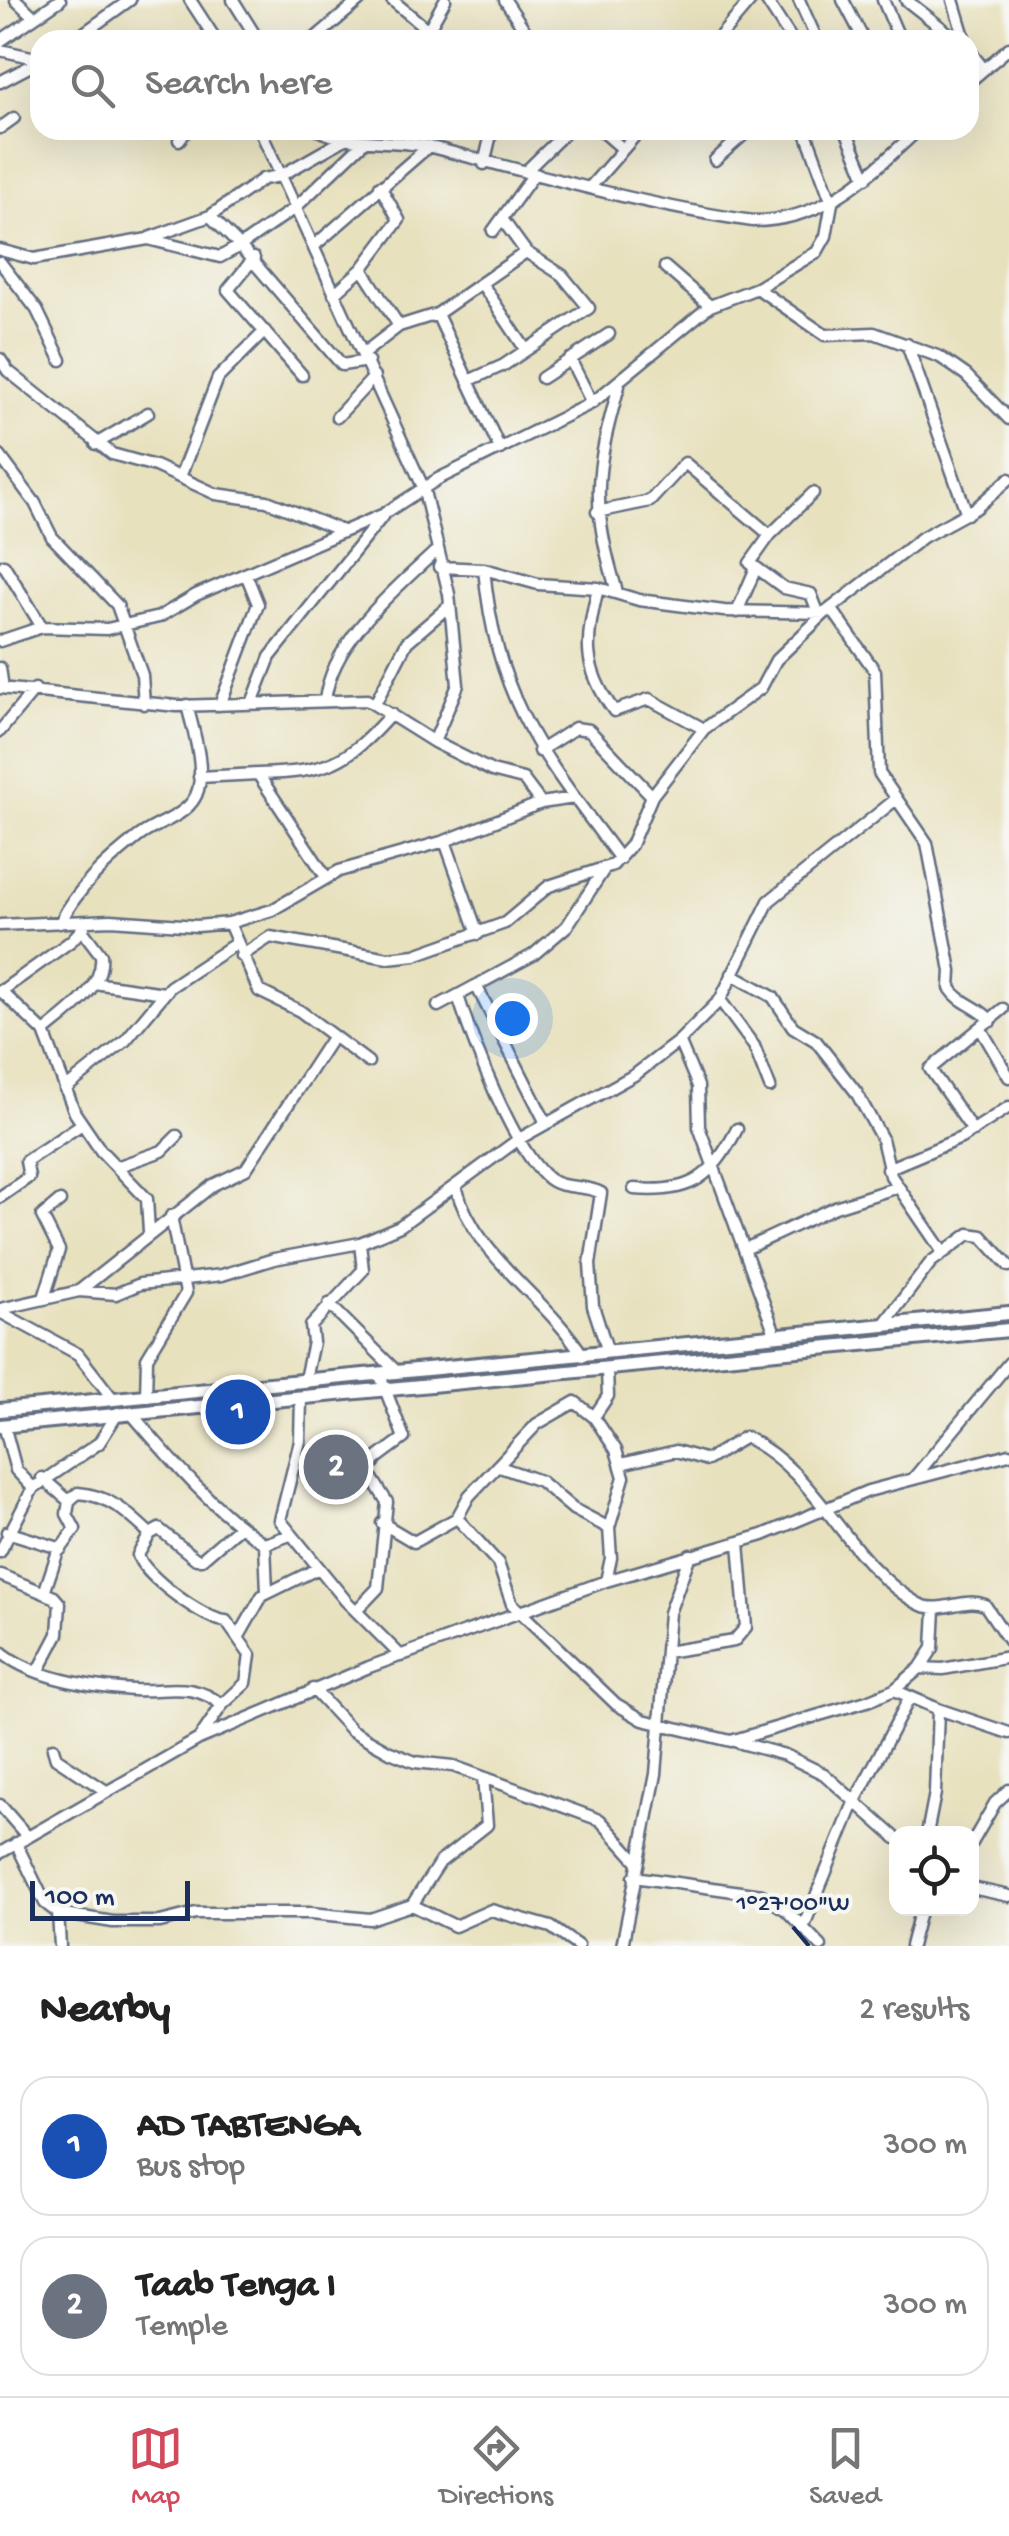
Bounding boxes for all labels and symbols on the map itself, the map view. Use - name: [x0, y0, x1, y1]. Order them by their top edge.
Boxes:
- your location: [487, 993, 538, 1044]
- pin: 1: [206, 1374, 270, 1450]
- pin: 2: [304, 1430, 368, 1504]
- scale bar: [30, 1876, 190, 1920]
- text: 1°27'00"W: [736, 1891, 849, 1920]

